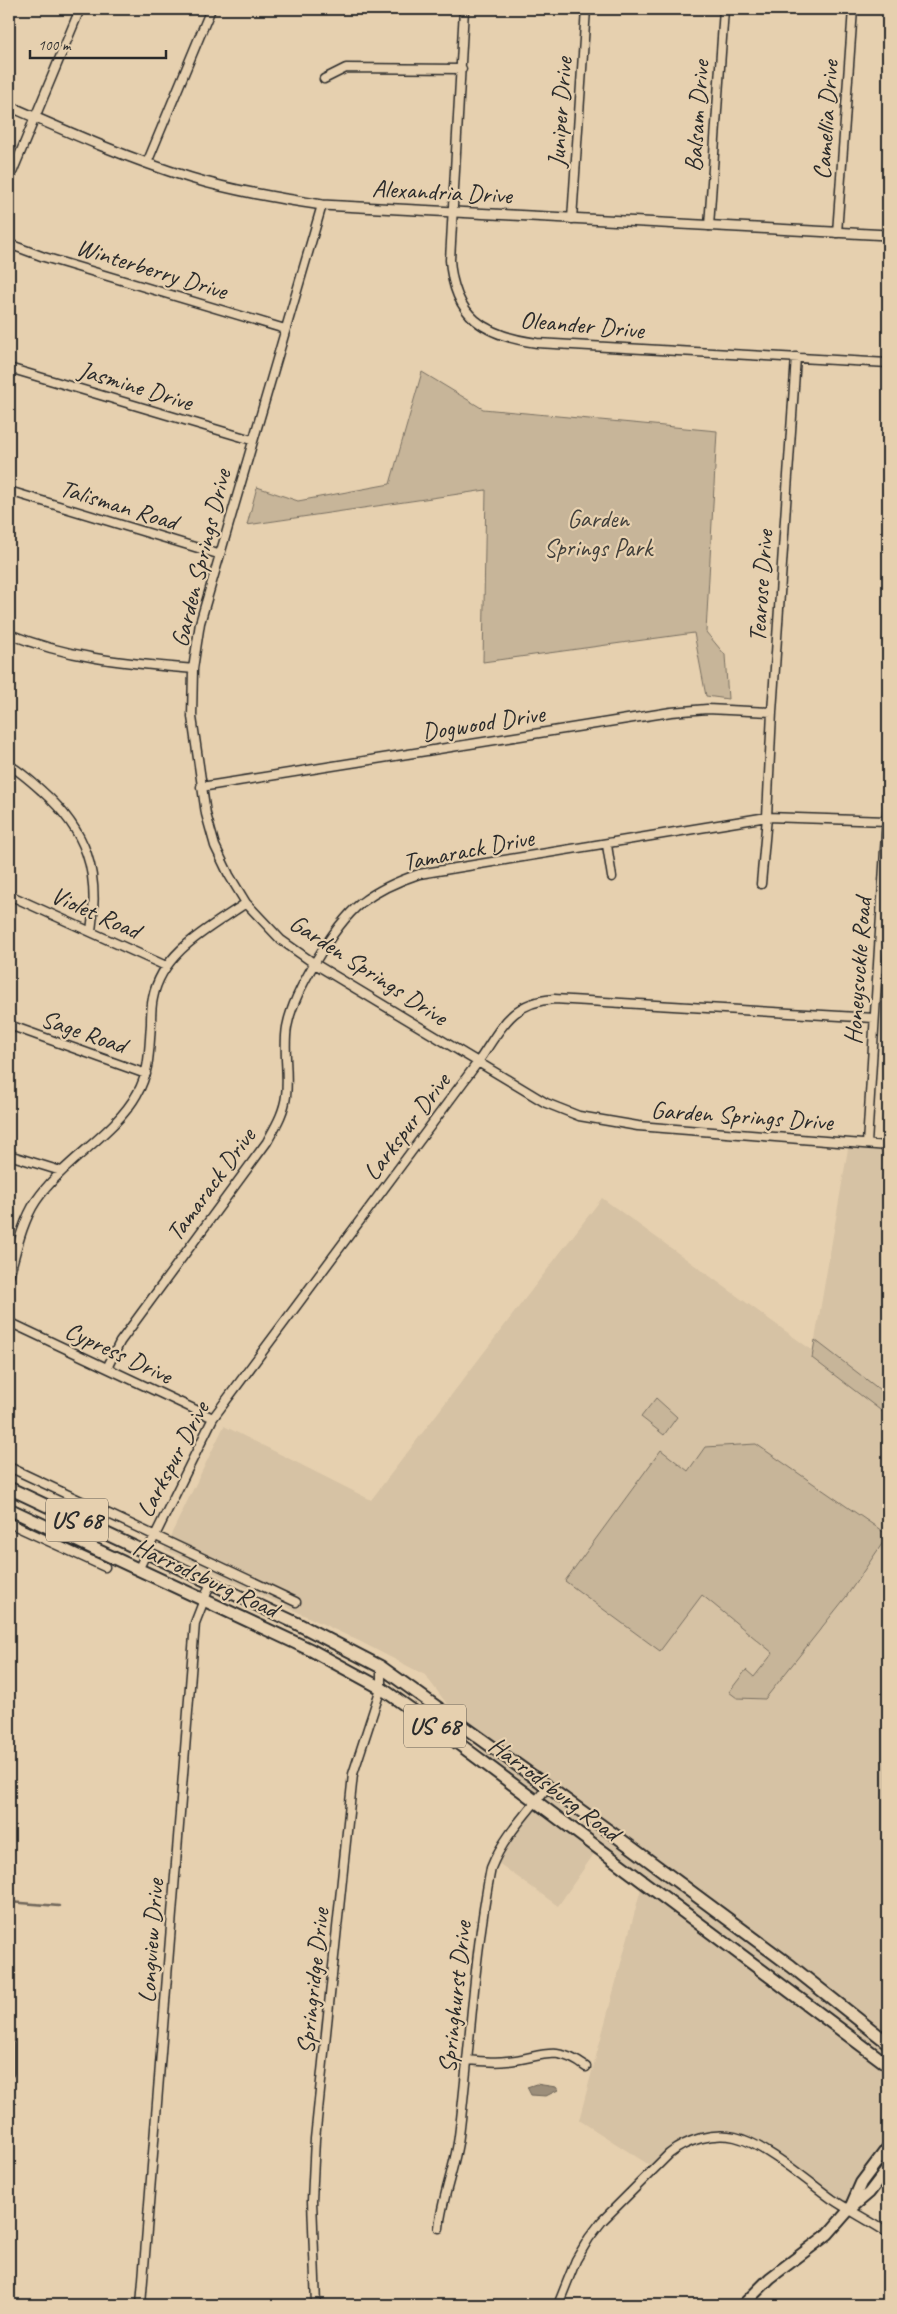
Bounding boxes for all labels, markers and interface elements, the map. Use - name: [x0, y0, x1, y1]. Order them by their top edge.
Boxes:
- scale bar: [30, 28, 166, 60]
- text: 100 m: [38, 36, 72, 55]
- street label: Juniper Drive: [540, 54, 580, 169]
- street label: Balsam Drive: [677, 57, 717, 173]
- street label: Camellia Drive: [806, 57, 846, 181]
- street label: Alexandria Drive: [371, 172, 514, 212]
- street label: Winterberry Drive: [72, 231, 233, 308]
- street label: Oleander Drive: [519, 304, 647, 347]
- street label: Jasmine Drive: [74, 353, 198, 419]
- street label: Garden Springs Drive: [163, 464, 239, 650]
- street label: Talisman Road: [56, 472, 185, 539]
- park label: Garden Springs Park: [544, 503, 654, 564]
- street label: Tearose Drive: [741, 527, 781, 643]
- street label: Dogwood Drive: [420, 697, 549, 748]
- street label: Tamarack Drive: [400, 821, 538, 878]
- street label: Violet Road: [46, 879, 148, 948]
- street label: Honeysuckle Road: [837, 892, 879, 1046]
- street label: Garden Springs Drive: [283, 907, 455, 1034]
- street label: Sage Road: [37, 1003, 134, 1063]
- street label: Larkspur Drive: [356, 1065, 459, 1187]
- street label: Garden Springs Drive: [650, 1094, 836, 1138]
- street label: Tamarack Drive: [159, 1120, 264, 1248]
- street label: Cypress Drive: [60, 1314, 179, 1392]
- street label: Larkspur Drive: [129, 1394, 218, 1523]
- road number: US 68: [46, 1498, 108, 1542]
- street label: Harrodsburg Road: [128, 1530, 287, 1627]
- road number: US 68: [404, 1704, 466, 1748]
- street label: Harrodsburg Road: [482, 1729, 630, 1851]
- street label: Longview Drive: [131, 1876, 171, 2004]
- street label: Springridge Drive: [289, 1905, 337, 2056]
- street label: Springhurst Drive: [431, 1918, 479, 2075]

